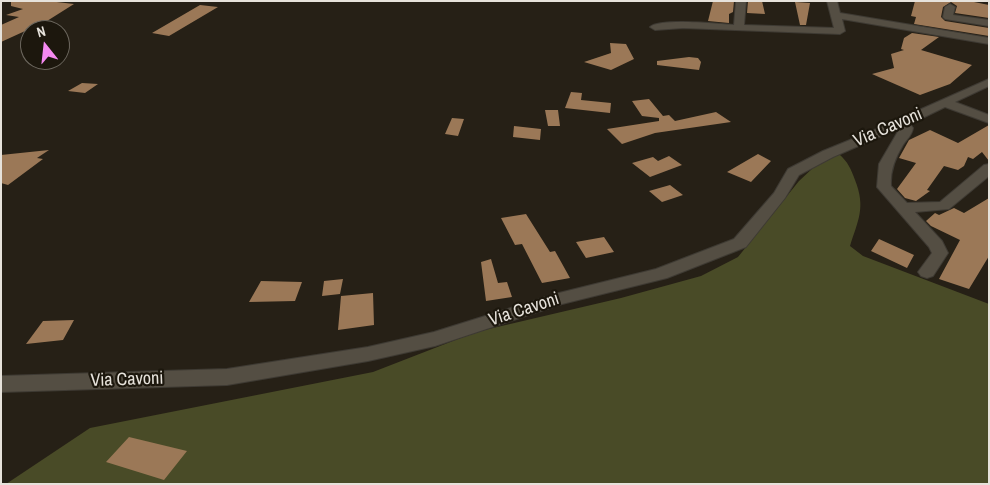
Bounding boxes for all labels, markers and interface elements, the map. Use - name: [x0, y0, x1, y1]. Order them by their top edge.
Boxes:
- north arrow: [20, 20, 70, 70]
- text: N: [35, 22, 48, 41]
- street label: Via Cavoni: [850, 104, 926, 152]
- street label: Via Cavoni: [486, 288, 562, 332]
- street label: Via Cavoni: [90, 368, 164, 392]

